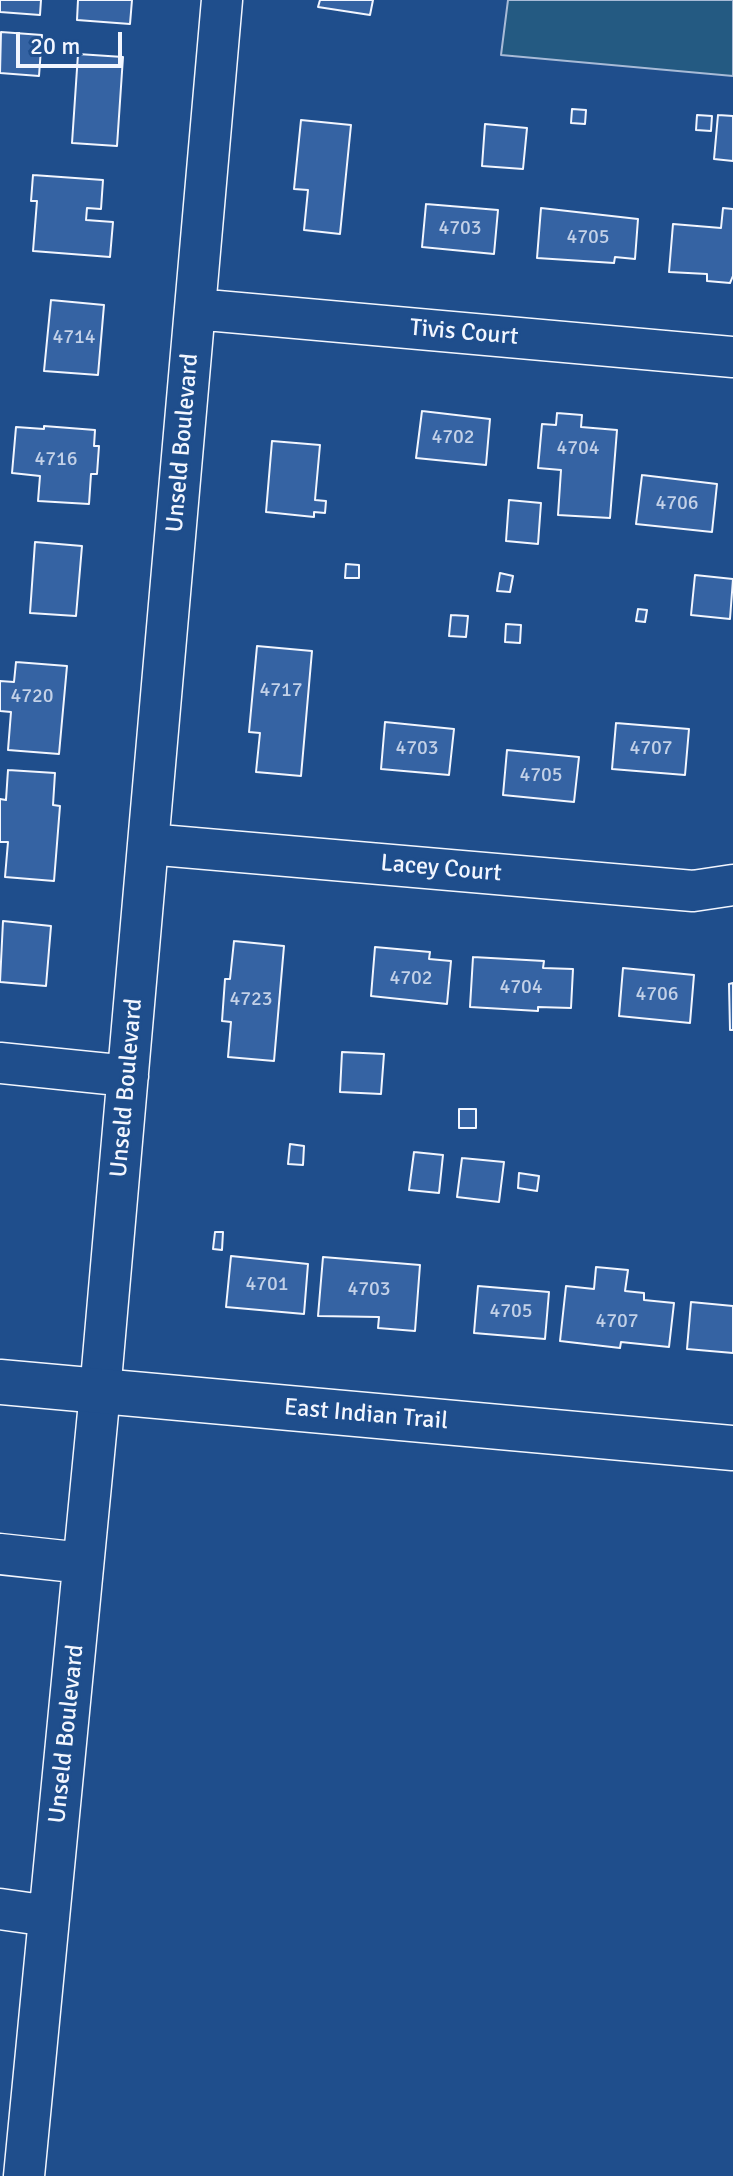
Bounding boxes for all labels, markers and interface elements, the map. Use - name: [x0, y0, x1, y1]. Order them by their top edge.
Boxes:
- scale bar: [20, 16, 126, 66]
- text: 20 m: [30, 31, 80, 61]
- house number: 4703: [438, 217, 482, 241]
- house number: 4705: [566, 226, 610, 250]
- street label: Tivis Court: [409, 314, 519, 352]
- house number: 4714: [52, 326, 96, 350]
- street label: Unseld Boulevard: [161, 352, 205, 534]
- house number: 4702: [431, 426, 475, 450]
- house number: 4704: [556, 437, 600, 461]
- house number: 4716: [34, 448, 78, 472]
- house number: 4706: [655, 492, 699, 516]
- house number: 4717: [259, 679, 303, 703]
- house number: 4720: [10, 685, 54, 709]
- house number: 4703: [395, 737, 439, 761]
- house number: 4707: [629, 737, 673, 761]
- house number: 4705: [519, 764, 563, 788]
- street label: Lacey Court: [379, 849, 503, 889]
- house number: 4702: [389, 967, 433, 991]
- house number: 4704: [499, 976, 543, 1000]
- house number: 4706: [635, 983, 679, 1007]
- house number: 4723: [229, 988, 273, 1012]
- street label: Unseld Boulevard: [105, 997, 149, 1179]
- house number: 4701: [245, 1273, 289, 1297]
- house number: 4703: [347, 1278, 391, 1302]
- house number: 4705: [489, 1300, 533, 1324]
- house number: 4707: [595, 1310, 639, 1334]
- street label: East Indian Trail: [283, 1393, 449, 1437]
- street label: Unseld Boulevard: [43, 1643, 91, 1825]

